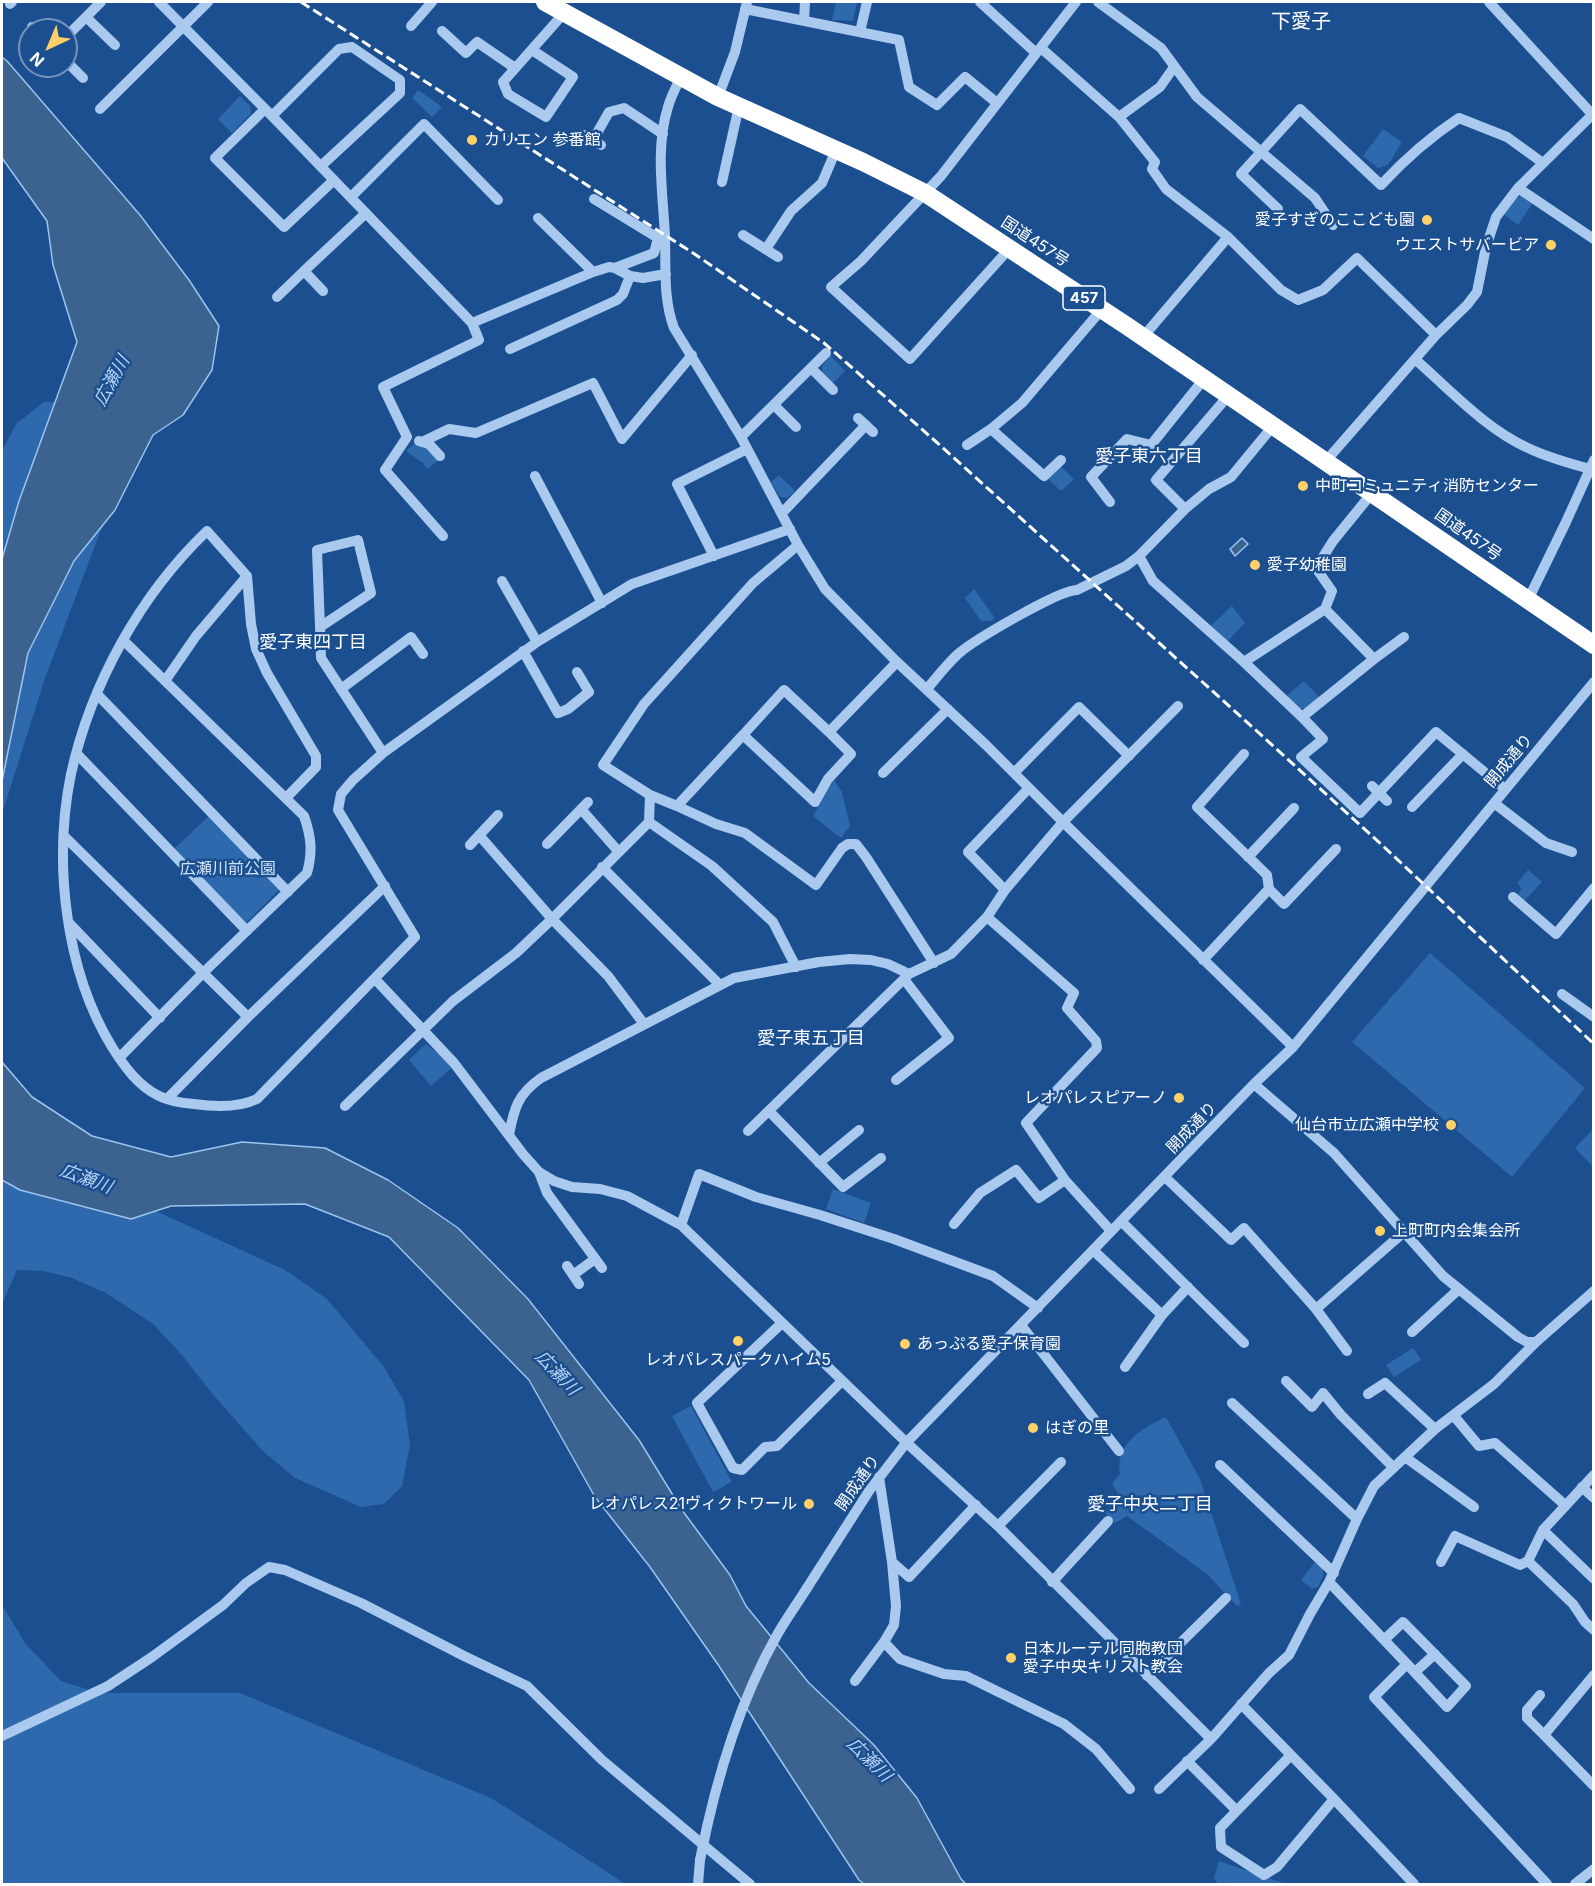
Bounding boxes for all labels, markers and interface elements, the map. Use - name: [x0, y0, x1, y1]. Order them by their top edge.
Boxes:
- district label: 下愛子: [1271, 10, 1331, 34]
- north arrow: [18, 18, 78, 78]
- text: N: [26, 48, 48, 71]
- place label: カリエン 参番館: [484, 130, 600, 150]
- marker: カリエン 参番館: [465, 133, 479, 147]
- place label: 愛子すぎのここども園: [1255, 210, 1415, 230]
- street label: 国道457号: [997, 213, 1073, 271]
- marker: 愛子すぎのここども園: [1420, 213, 1434, 227]
- place label: ウエストサバービア: [1395, 235, 1539, 255]
- marker: ウエストサバービア: [1544, 238, 1558, 252]
- road number: 457: [1063, 286, 1105, 310]
- water label: 広瀬川: [89, 352, 135, 410]
- district label: 愛子東六丁目: [1095, 446, 1203, 468]
- place label: 中町コミュニティ消防センター: [1315, 476, 1539, 496]
- marker: 中町コミュニティ消防センター: [1296, 479, 1310, 493]
- street label: 国道457号: [1431, 505, 1505, 565]
- place label: 愛子幼稚園: [1267, 555, 1347, 575]
- marker: 愛子幼稚園: [1248, 558, 1262, 572]
- district label: 愛子東四丁目: [259, 632, 367, 654]
- street label: 開成通り: [1481, 730, 1537, 792]
- park label: 広瀬川前公園: [180, 859, 276, 879]
- district label: 愛子東五丁目: [757, 1028, 865, 1050]
- place label: レオパレスピアーノ: [1024, 1088, 1167, 1108]
- marker: レオパレスピアーノ: [1172, 1091, 1186, 1105]
- street label: 開成通り: [1163, 1098, 1221, 1158]
- place label: 仙台市立広瀬中学校: [1295, 1115, 1439, 1135]
- marker: 仙台市立広瀬中学校: [1444, 1118, 1458, 1132]
- water label: 広瀬川: [57, 1160, 115, 1198]
- place label: 上町町内会集会所: [1392, 1221, 1520, 1241]
- marker: 上町町内会集会所: [1373, 1224, 1387, 1238]
- marker: レオパレスパークハイム5: [731, 1334, 745, 1348]
- place label: あっぷる愛子保育園: [917, 1334, 1061, 1354]
- marker: あっぷる愛子保育園: [898, 1337, 912, 1351]
- water label: 広瀬川: [530, 1346, 584, 1400]
- place label: レオパレスパークハイム5: [645, 1350, 831, 1370]
- place label: はぎの里: [1045, 1418, 1109, 1438]
- marker: はぎの里: [1026, 1421, 1040, 1435]
- street label: 開成通り: [832, 1451, 884, 1515]
- place label: レオパレス21ヴィクトワール: [589, 1494, 797, 1514]
- district label: 愛子中央二丁目: [1087, 1494, 1213, 1516]
- marker: レオパレス21ヴィクトワール: [802, 1497, 816, 1511]
- place label: 日本ルーテル同胞教団 愛子中央キリスト教会: [1023, 1639, 1183, 1677]
- marker: 日本ルーテル同胞教団 愛子中央キリスト教会: [1004, 1651, 1018, 1665]
- water label: 広瀬川: [842, 1733, 896, 1787]

